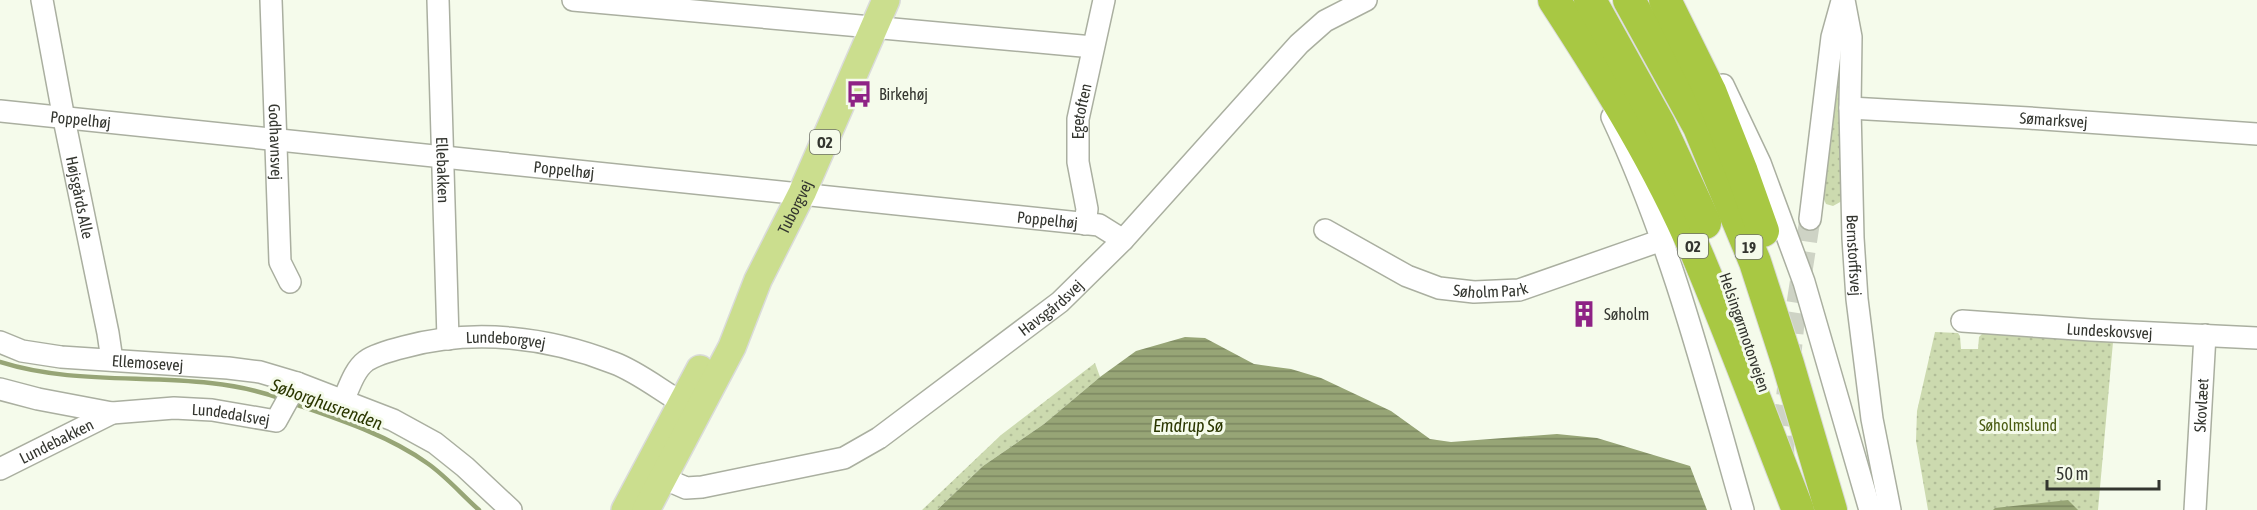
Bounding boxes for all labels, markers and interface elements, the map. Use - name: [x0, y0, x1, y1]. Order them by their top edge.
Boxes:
- bus stop icon: Birkehøj: [844, 79, 874, 109]
- street label: Egetoften: [1069, 82, 1095, 139]
- place label: Birkehøj: [879, 85, 928, 104]
- street label: Godhavnsvej: [266, 104, 286, 180]
- street label: Poppelhøj: [49, 107, 112, 132]
- street label: Sømarksvej: [2019, 108, 2088, 132]
- road number: O2: [810, 130, 840, 154]
- street label: Ellebakken: [433, 137, 453, 203]
- street label: Højsgårds Alle: [63, 154, 97, 240]
- street label: Poppelhøj: [533, 157, 595, 183]
- street label: Tuborgvej: [774, 177, 816, 237]
- street label: Poppelhøj: [1016, 208, 1079, 233]
- street label: Bernstorffsvej: [1843, 214, 1866, 296]
- road number: O2: [1678, 234, 1708, 258]
- road number: 19: [1736, 235, 1762, 259]
- street label: Helsingørmotorvejen: [1715, 270, 1774, 394]
- street label: Havsgårdsvej: [1015, 276, 1087, 339]
- street label: Søholm Park: [1453, 279, 1530, 301]
- building icon: Søholm: [1569, 299, 1599, 329]
- place label: Søholm: [1604, 305, 1649, 323]
- street label: Lundeskovsvej: [2066, 319, 2153, 343]
- street label: Lundeborgvej: [465, 328, 547, 353]
- street label: Ellemosevej: [111, 351, 184, 375]
- water label: Søborghusrenden: [267, 374, 386, 434]
- street label: Skovlæet: [2190, 377, 2212, 433]
- street label: Lundedalsvej: [191, 400, 271, 430]
- street label: Lundebakken: [16, 415, 96, 467]
- water label: Emdrup Sø: [1153, 415, 1223, 436]
- park label: Søholmslund: [1979, 416, 2057, 434]
- scale bar: [2047, 453, 2160, 491]
- text: 50 m: [2056, 463, 2088, 484]

